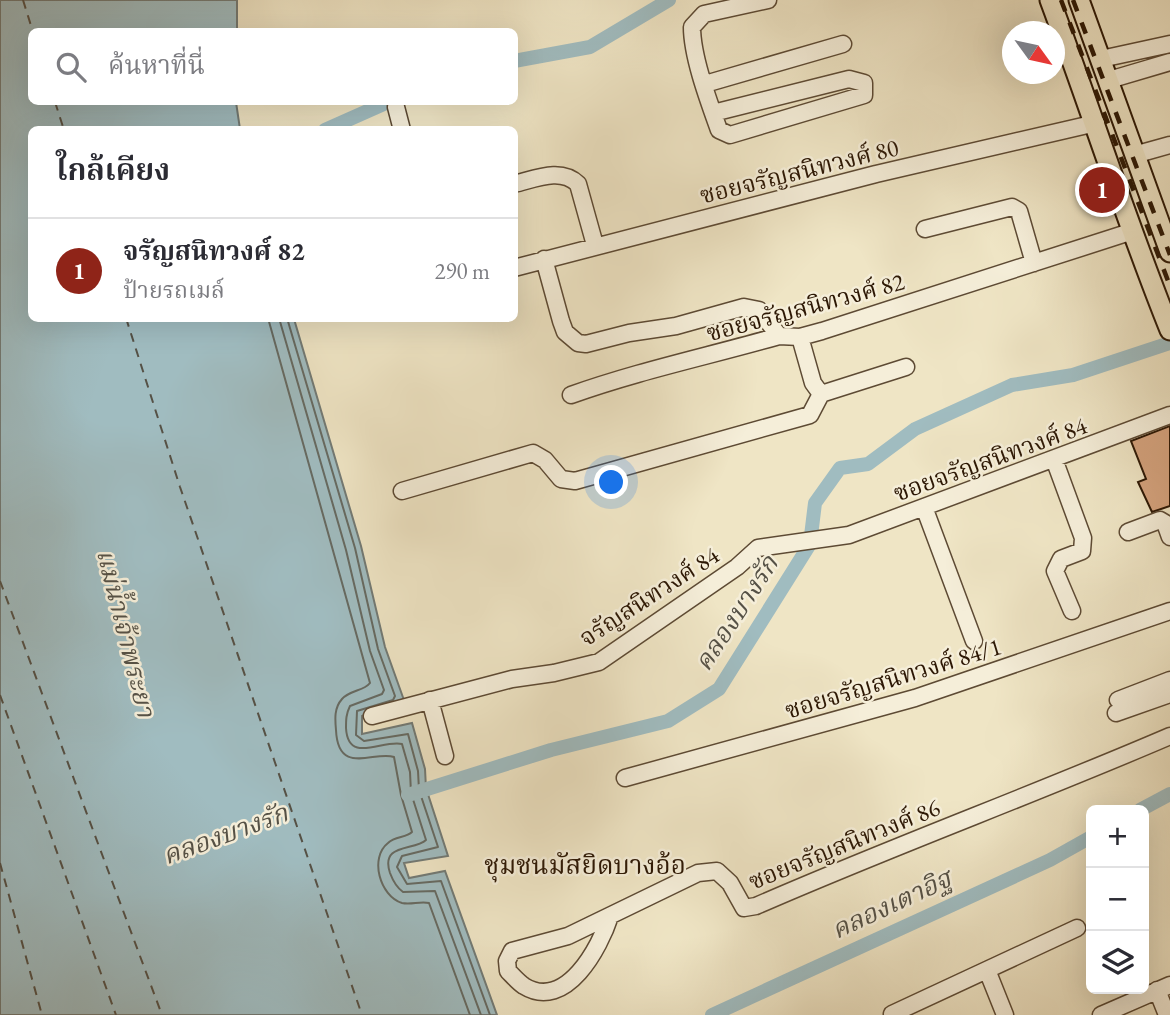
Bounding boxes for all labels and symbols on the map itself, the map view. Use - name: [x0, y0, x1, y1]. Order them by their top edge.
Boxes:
- north arrow: [1002, 21, 1065, 84]
- street label: ซอยจรัญสนิทวงศ์ 80: [696, 131, 902, 211]
- pin: 1: [1079, 164, 1125, 216]
- street label: ซอยจรัญสนิทวงศ์ 82: [703, 266, 908, 348]
- street label: ซอยจรัญสนิทวงศ์ 84: [889, 409, 1091, 508]
- your location: [594, 465, 628, 499]
- street label: จรัญสนิทวงศ์ 84: [573, 539, 725, 653]
- water label: แม่น้ำเจ้าพระยา: [89, 545, 166, 722]
- water label: คลองบางรัก: [686, 548, 787, 677]
- street label: ซอยจรัญสนิทวงศ์ 84/1: [781, 630, 1005, 726]
- street label: ซอยจรัญสนิทวงศ์ 86: [744, 791, 944, 897]
- water label: คลองบางรัก: [158, 795, 293, 872]
- district label: ชุมชนมัสยิดบางอ้อ: [484, 848, 686, 883]
- water label: คลองเตาอิฐ: [826, 860, 960, 947]

